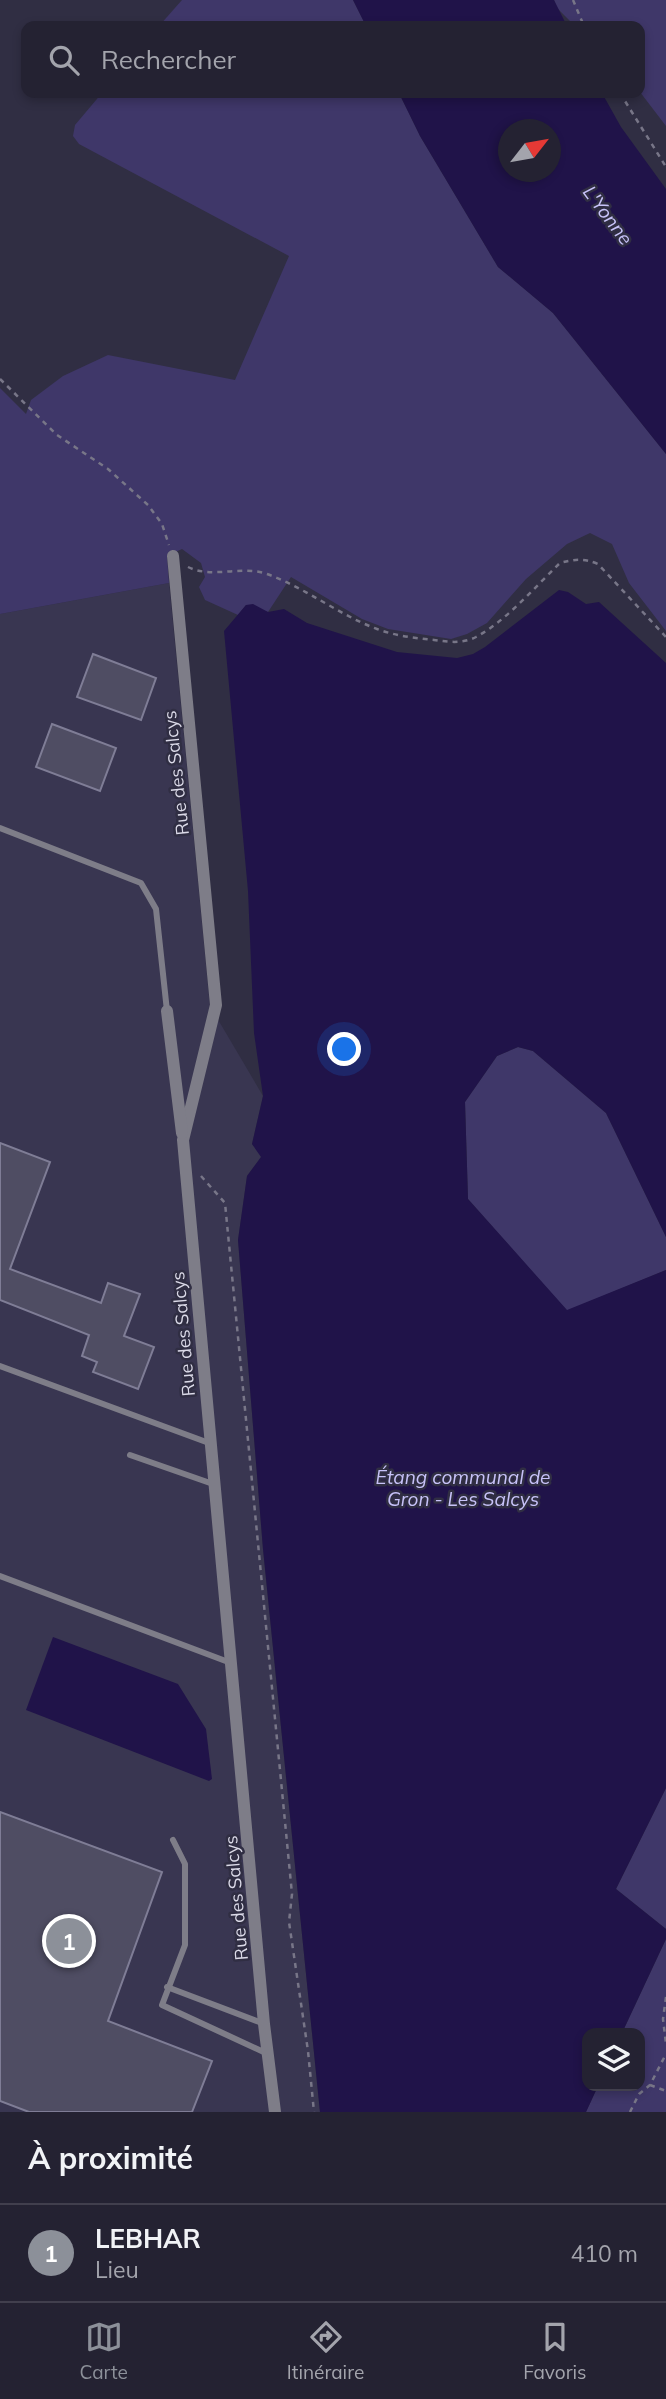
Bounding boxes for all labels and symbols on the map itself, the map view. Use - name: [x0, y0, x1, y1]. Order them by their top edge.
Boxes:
- north arrow: [498, 119, 561, 182]
- water label: L'Yonne: [578, 181, 638, 249]
- street label: Rue des Salcys: [158, 710, 194, 836]
- your location: [327, 1032, 361, 1066]
- street label: Rue des Salcys: [166, 1271, 200, 1397]
- water label: Étang communal de Gron - Les Salcys: [376, 1465, 550, 1511]
- street label: Rue des Salcys: [219, 1835, 253, 1961]
- pin: 1: [46, 1915, 92, 1967]

